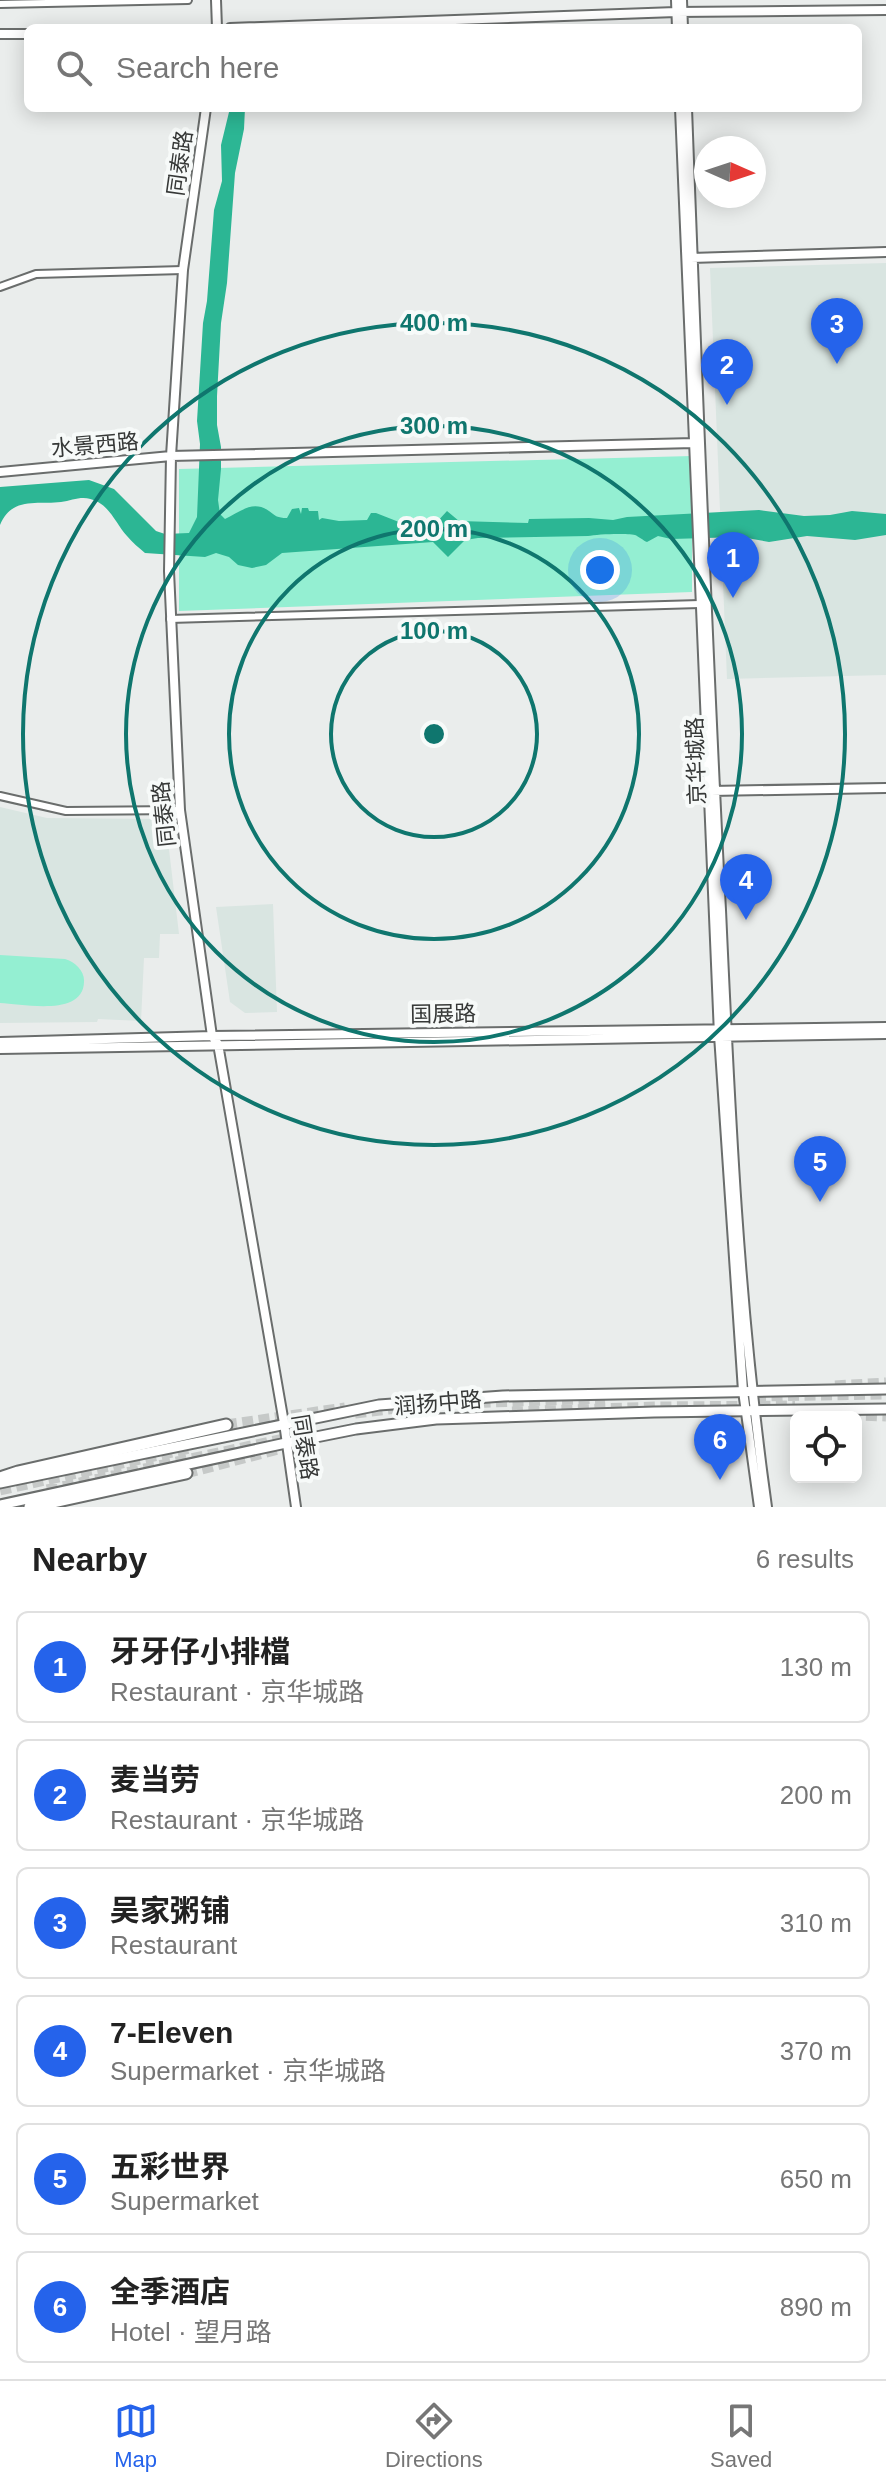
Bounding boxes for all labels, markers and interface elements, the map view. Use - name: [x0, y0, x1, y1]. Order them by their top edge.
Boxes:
- search box: [24, 24, 862, 112]
- icon: search: [52, 46, 96, 90]
- text: Search here: [116, 51, 279, 84]
- street label: 同泰路: [163, 129, 197, 197]
- north arrow: [694, 136, 766, 208]
- pin: 3: [811, 298, 863, 364]
- text: 400 m: [400, 309, 468, 336]
- pin: 2: [701, 339, 753, 405]
- text: 300 m: [400, 412, 468, 439]
- street label: 水景西路: [50, 429, 140, 461]
- text: 200 m: [400, 515, 468, 542]
- pin: 1: [707, 532, 759, 598]
- your location: [580, 550, 620, 590]
- text: 100 m: [400, 617, 468, 644]
- street label: 京华城路: [682, 717, 710, 805]
- centre of rings: [420, 720, 448, 748]
- street label: 同泰路: [148, 780, 180, 848]
- pin: 4: [720, 854, 772, 920]
- street label: 国展路: [410, 1001, 476, 1027]
- pin: 5: [794, 1136, 846, 1202]
- street label: 润扬中路: [393, 1387, 483, 1419]
- map controls: [790, 1411, 862, 1483]
- button: locate: [790, 1411, 862, 1483]
- street label: 同泰路: [287, 1412, 323, 1482]
- pin: 6: [694, 1414, 746, 1480]
- text: Nearby: [32, 1540, 147, 1578]
- text: 6 results: [756, 1544, 854, 1574]
- text: 牙牙仔小排檔: [110, 1635, 290, 1668]
- text: 1: [53, 1652, 67, 1682]
- text: 130 m: [780, 1652, 852, 1682]
- text: Restaurant · 京华城路: [110, 1677, 364, 1707]
- text: 麦当劳: [110, 1763, 200, 1796]
- text: 2: [53, 1780, 67, 1810]
- text: 200 m: [780, 1780, 852, 1810]
- text: Restaurant · 京华城路: [110, 1805, 364, 1835]
- text: 吴家粥铺: [110, 1894, 230, 1927]
- text: 3: [53, 1908, 67, 1938]
- text: 310 m: [780, 1908, 852, 1938]
- text: Restaurant: [110, 1930, 237, 1960]
- text: 7-Eleven: [110, 2016, 233, 2049]
- text: 4: [53, 2036, 67, 2066]
- text: 370 m: [780, 2036, 852, 2066]
- text: Supermarket · 京华城路: [110, 2056, 386, 2086]
- text: 五彩世界: [110, 2150, 230, 2183]
- text: 5: [53, 2164, 67, 2194]
- text: 650 m: [780, 2164, 852, 2194]
- text: Supermarket: [110, 2186, 259, 2216]
- text: 全季酒店: [110, 2275, 230, 2308]
- text: 6: [53, 2292, 67, 2322]
- text: 890 m: [780, 2292, 852, 2322]
- text: Hotel · 望月路: [110, 2317, 272, 2347]
- tab: Map: [114, 2399, 158, 2473]
- tab: Directions: [385, 2399, 483, 2473]
- tab: Saved: [710, 2399, 772, 2473]

